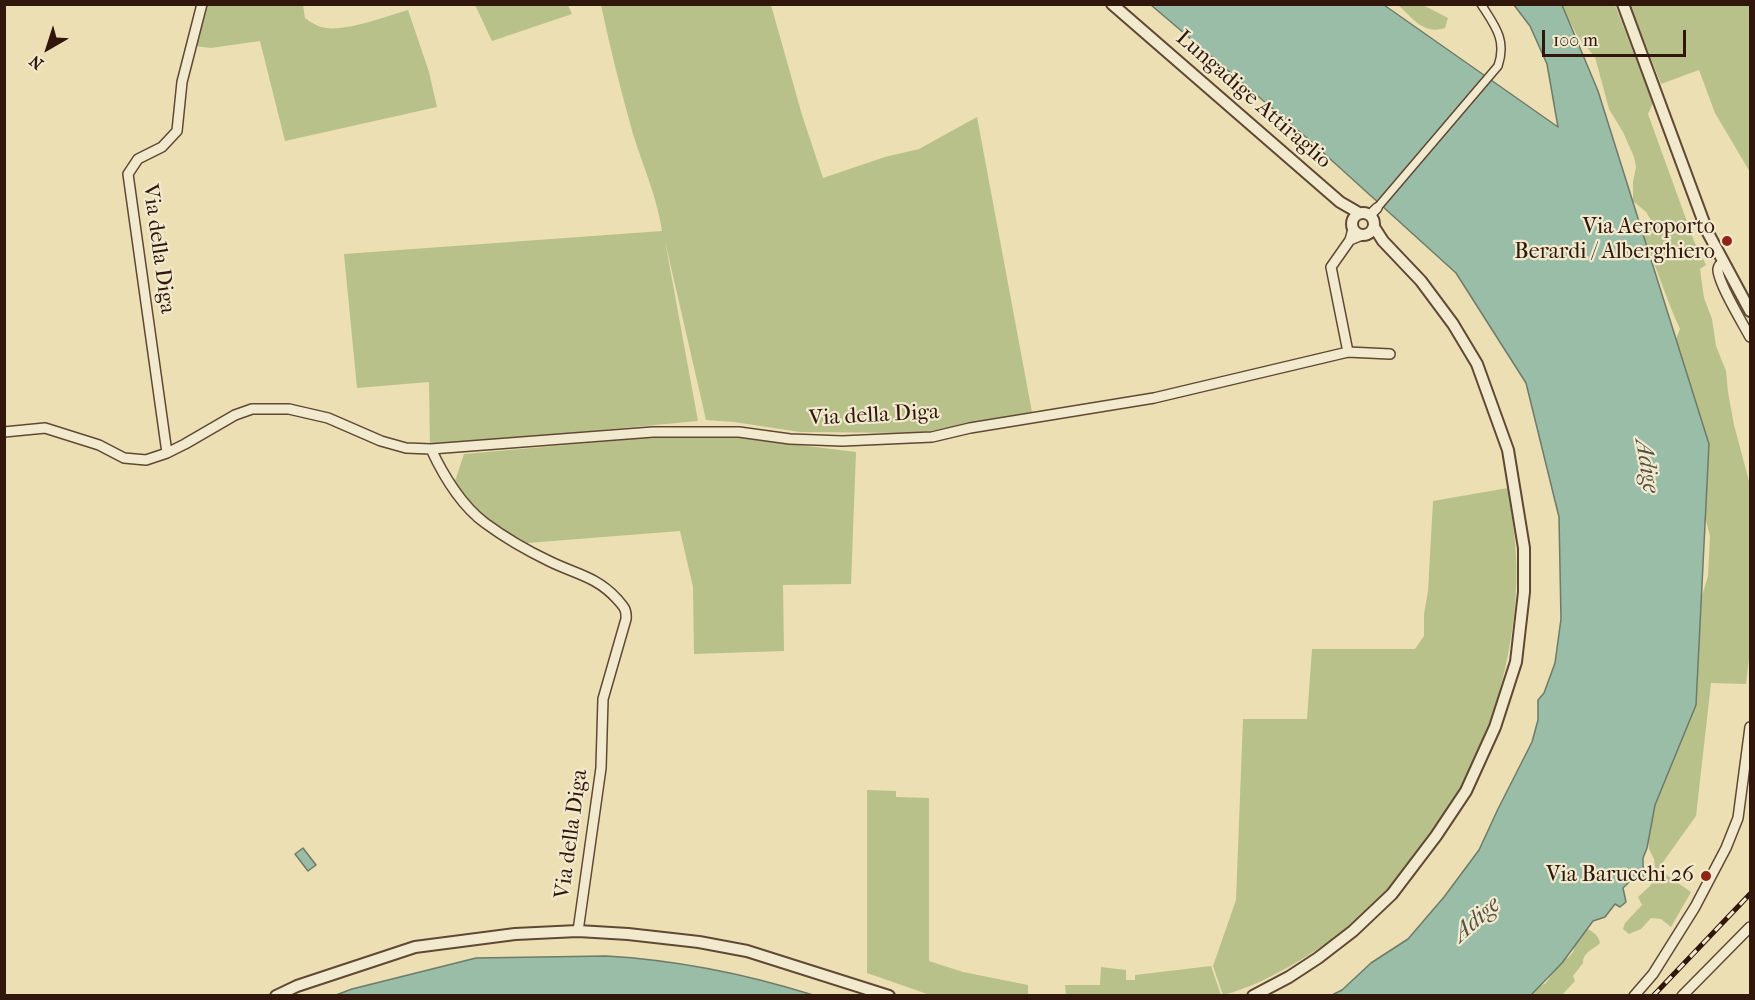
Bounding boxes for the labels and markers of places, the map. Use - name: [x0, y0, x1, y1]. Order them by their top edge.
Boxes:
- place label: Via Aeroporto Berardi / Alberghiero: [1514, 215, 1715, 266]
- marker: Via Aeroporto Berardi / Alberghiero: [1720, 234, 1734, 248]
- place label: Via Barucchi 26: [1546, 863, 1694, 889]
- marker: Via Barucchi 26: [1699, 869, 1713, 883]

